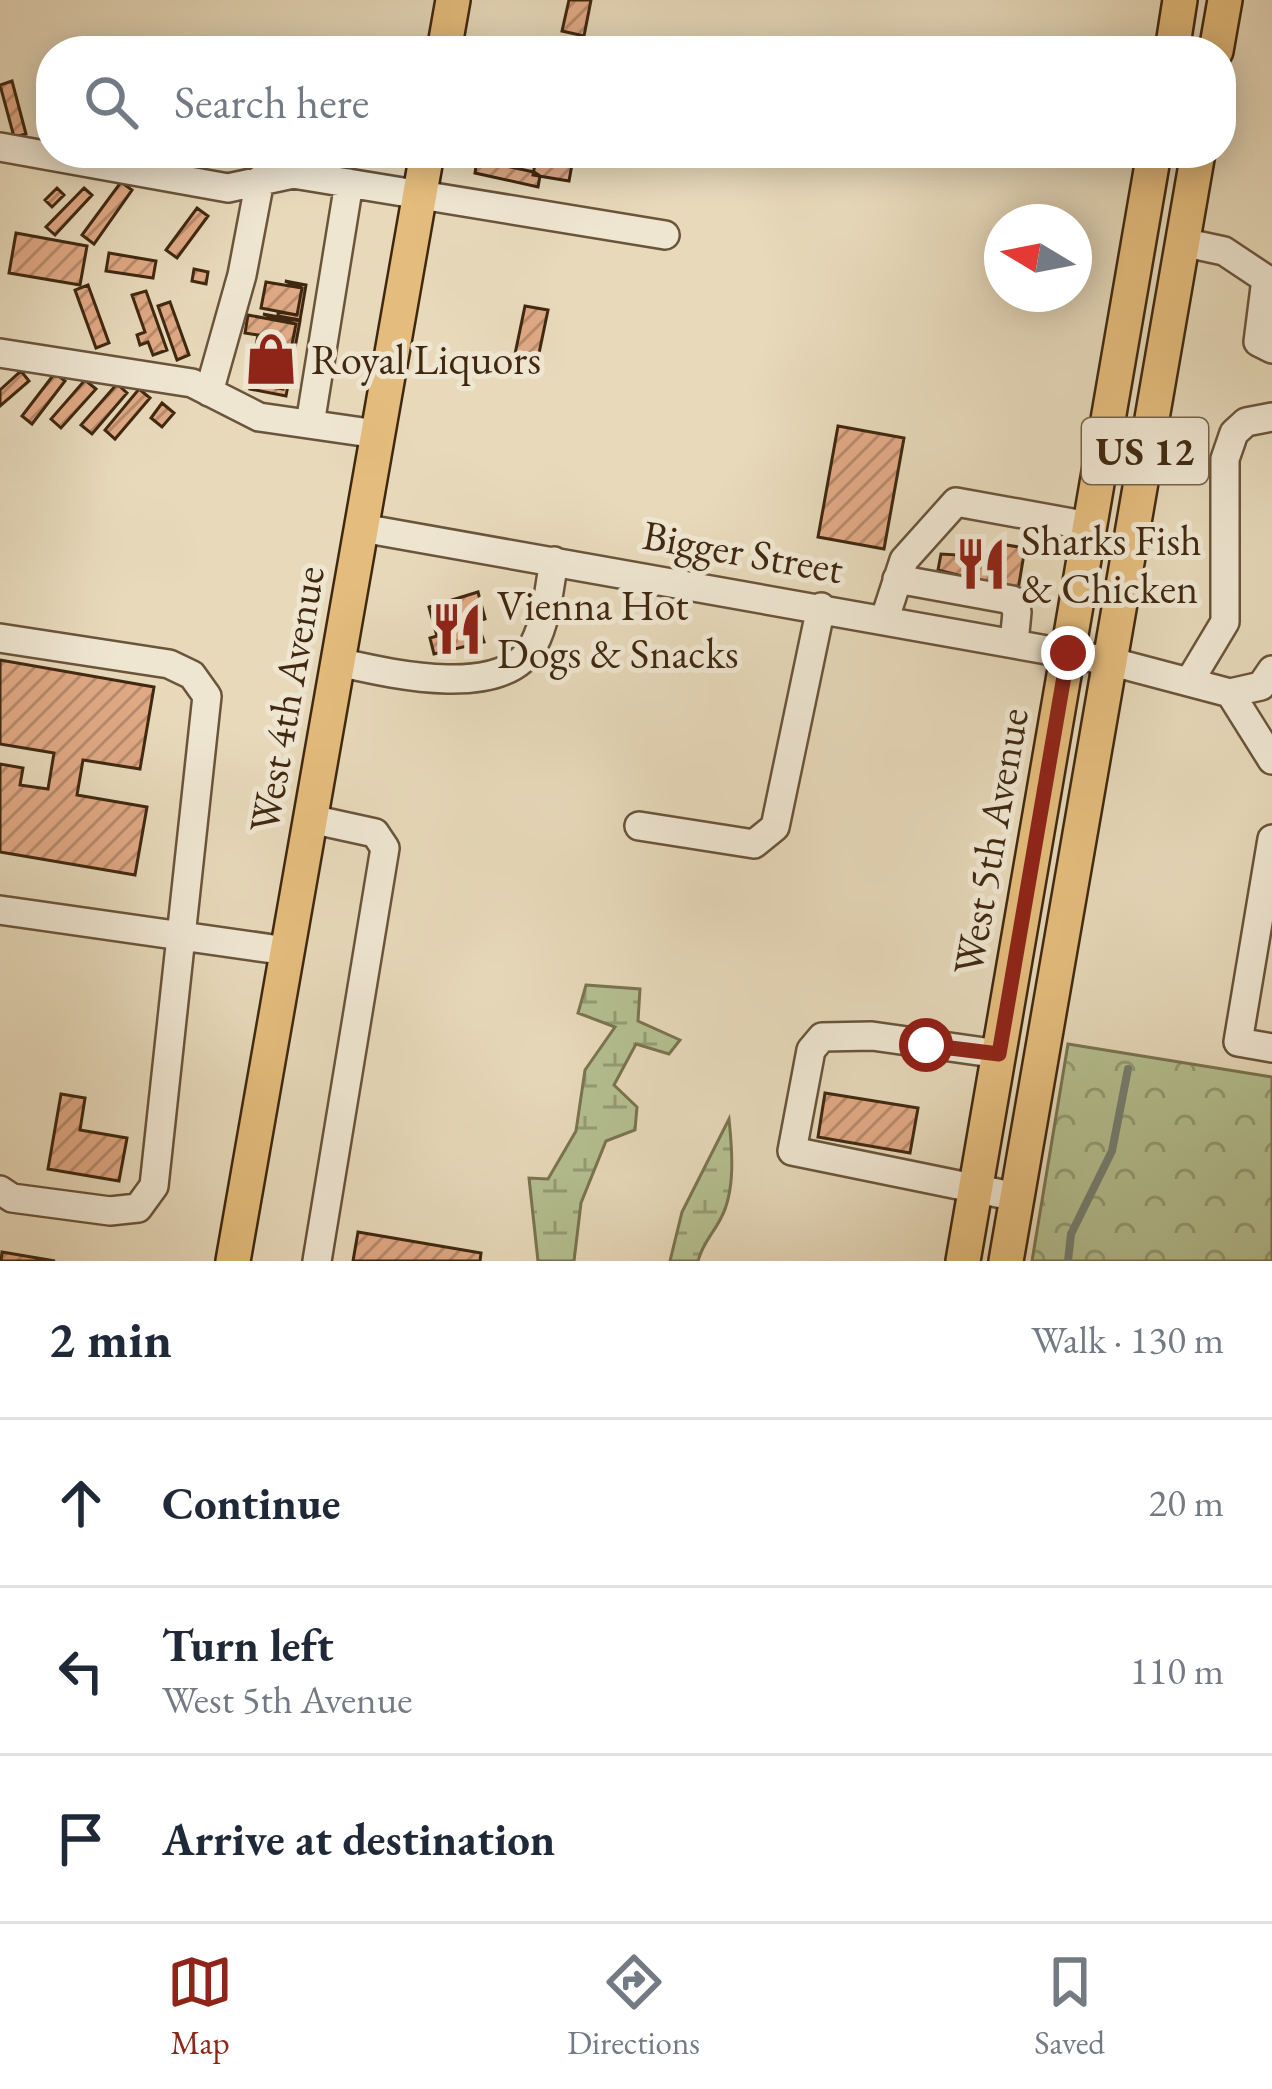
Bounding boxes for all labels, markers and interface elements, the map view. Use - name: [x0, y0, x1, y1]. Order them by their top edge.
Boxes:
- search box: [36, 36, 1236, 168]
- icon: search: [78, 69, 144, 135]
- text: Search here: [174, 73, 369, 131]
- north arrow: [984, 204, 1092, 312]
- shop icon: Royal Liquors: [242, 330, 300, 388]
- place label: Royal Liquors: [311, 332, 541, 387]
- road number: US 12: [1082, 418, 1208, 484]
- street label: Bigger Street: [638, 507, 847, 596]
- place label: Sharks Fish & Chicken: [1021, 513, 1202, 616]
- restaurant icon: Sharks Fish & Chicken: [952, 535, 1010, 593]
- street label: West 4th Avenue: [236, 561, 337, 837]
- place label: Vienna Hot Dogs & Snacks: [497, 578, 739, 681]
- restaurant icon: Vienna Hot Dogs & Snacks: [428, 600, 486, 658]
- route end: [1041, 626, 1095, 680]
- street label: West 5th Avenue: [940, 703, 1041, 979]
- route start: [899, 1018, 953, 1072]
- text: 2 min: [48, 1306, 172, 1372]
- text: Walk · 130 m: [1031, 1314, 1224, 1365]
- icon: ahead: [48, 1470, 114, 1536]
- text: Continue: [162, 1474, 340, 1532]
- text: 20 m: [1148, 1477, 1224, 1528]
- text: Turn left: [162, 1616, 334, 1674]
- icon: left: [48, 1638, 114, 1704]
- text: 110 m: [1130, 1645, 1224, 1696]
- text: West 5th Avenue: [162, 1674, 412, 1725]
- icon: arrive: [48, 1806, 114, 1872]
- text: Arrive at destination: [162, 1810, 555, 1868]
- tab: Map: [167, 1949, 233, 2064]
- tab: Directions: [567, 1949, 700, 2064]
- tab: Saved: [1034, 1949, 1105, 2064]

